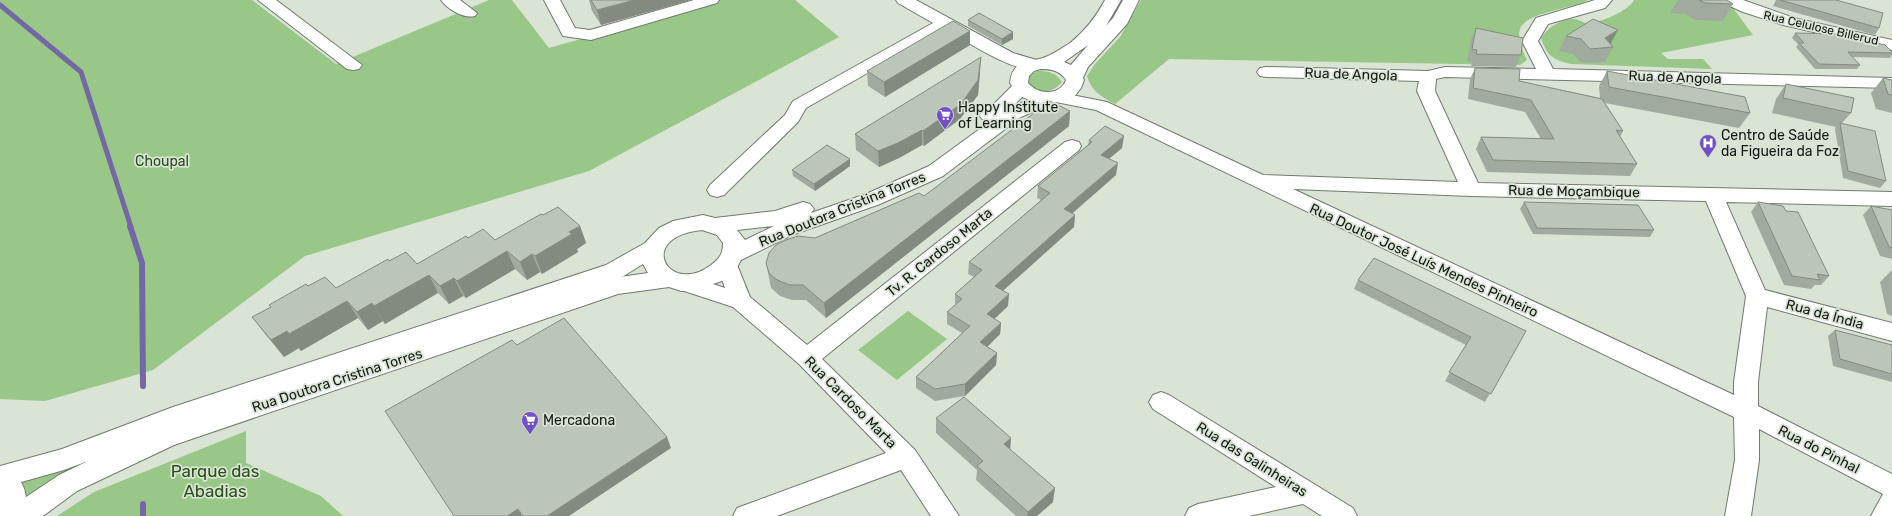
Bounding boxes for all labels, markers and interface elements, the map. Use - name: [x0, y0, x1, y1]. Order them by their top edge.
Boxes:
- street label: Rua Celulose Billerud: [1762, 8, 1880, 48]
- street label: Rua de Angola: [1304, 64, 1398, 85]
- street label: Rua de Angola: [1628, 67, 1722, 88]
- place label: Happy Institute of Learning: [958, 99, 1059, 132]
- supermarket icon: Happy Institute of Learning: [935, 105, 955, 130]
- place label: Centro de Saúde da Figueira da Foz: [1721, 127, 1839, 160]
- hospital icon: Centro de Saúde da Figueira da Foz: [1698, 133, 1718, 158]
- park label: Choupal: [135, 153, 189, 170]
- street label: Rua Doutora Cristina Torres: [756, 168, 928, 251]
- street label: Rua de Moçambique: [1508, 182, 1640, 201]
- street label: Rua Doutor José Luís Mendes Pinheiro: [1307, 200, 1541, 321]
- street label: Tv. R. Cardoso Marta: [883, 204, 996, 300]
- street label: Rua da Índia: [1784, 295, 1866, 333]
- street label: Rua Doutora Cristina Torres: [250, 345, 425, 416]
- street label: Rua Cardoso Marta: [801, 353, 900, 452]
- supermarket icon: Mercadona: [520, 410, 540, 435]
- place label: Mercadona: [543, 412, 615, 429]
- street label: Rua das Galinheiras: [1193, 418, 1310, 500]
- street label: Rua do Pinhal: [1775, 422, 1862, 477]
- park label: Parque das Abadias: [171, 461, 259, 501]

